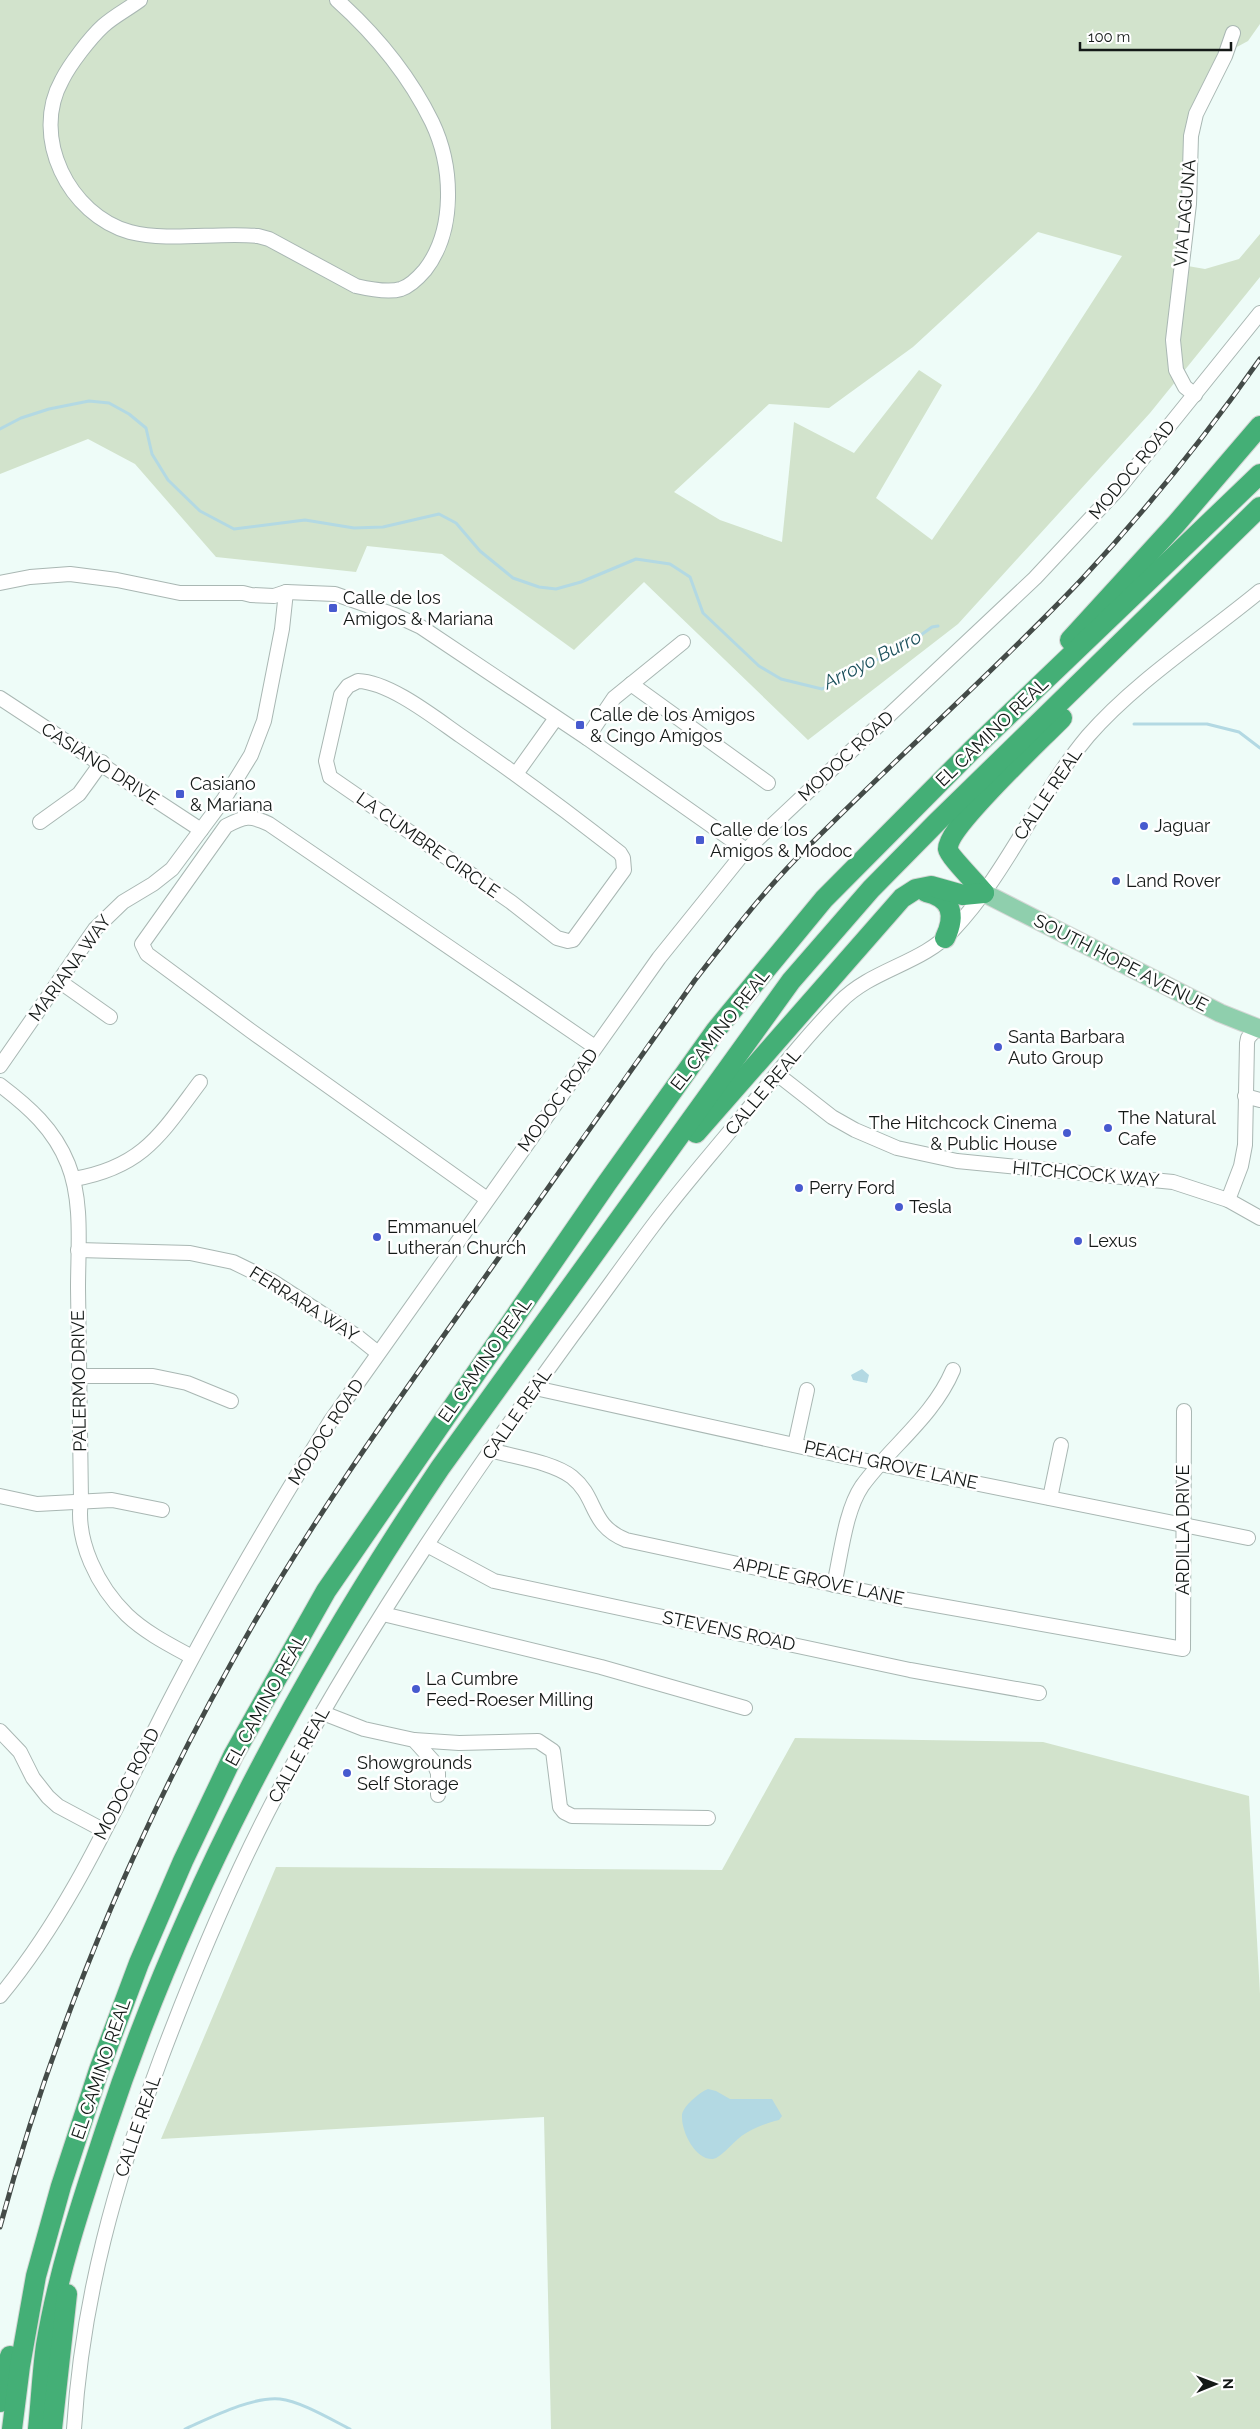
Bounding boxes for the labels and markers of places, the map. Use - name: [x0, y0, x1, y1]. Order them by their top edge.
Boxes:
- place label: Calle de los Amigos & Mariana: [343, 587, 493, 629]
- marker: Calle de los Amigos & Mariana: [327, 602, 339, 614]
- place label: Calle de los Amigos & Cingo Amigos: [590, 704, 755, 746]
- marker: Calle de los Amigos & Cingo Amigos: [574, 719, 586, 731]
- place label: Casiano & Mariana: [190, 773, 272, 815]
- marker: Casiano & Mariana: [174, 788, 186, 800]
- place label: Jaguar: [1154, 815, 1211, 836]
- place label: Calle de los Amigos & Modoc: [710, 819, 853, 861]
- marker: Jaguar: [1138, 820, 1150, 832]
- marker: Calle de los Amigos & Modoc: [694, 834, 706, 846]
- place label: Land Rover: [1126, 870, 1221, 891]
- marker: Land Rover: [1110, 875, 1122, 887]
- place label: Santa Barbara Auto Group: [1008, 1026, 1125, 1068]
- marker: Santa Barbara Auto Group: [992, 1041, 1004, 1053]
- place label: The Natural Cafe: [1118, 1107, 1216, 1149]
- place label: The Hitchcock Cinema & Public House: [869, 1112, 1057, 1154]
- marker: The Natural Cafe: [1102, 1122, 1114, 1134]
- marker: The Hitchcock Cinema & Public House: [1061, 1127, 1073, 1139]
- place label: Perry Ford: [809, 1177, 895, 1198]
- marker: Perry Ford: [793, 1182, 805, 1194]
- place label: Tesla: [909, 1196, 952, 1217]
- marker: Tesla: [893, 1201, 905, 1213]
- place label: Emmanuel Lutheran Church: [387, 1216, 526, 1258]
- place label: Lexus: [1088, 1230, 1137, 1251]
- marker: Emmanuel Lutheran Church: [371, 1231, 383, 1243]
- marker: Lexus: [1072, 1235, 1084, 1247]
- place label: La Cumbre Feed-Roeser Milling: [426, 1668, 593, 1710]
- marker: La Cumbre Feed-Roeser Milling: [410, 1683, 422, 1695]
- place label: Showgrounds Self Storage: [357, 1752, 472, 1794]
- marker: Showgrounds Self Storage: [341, 1767, 353, 1779]

